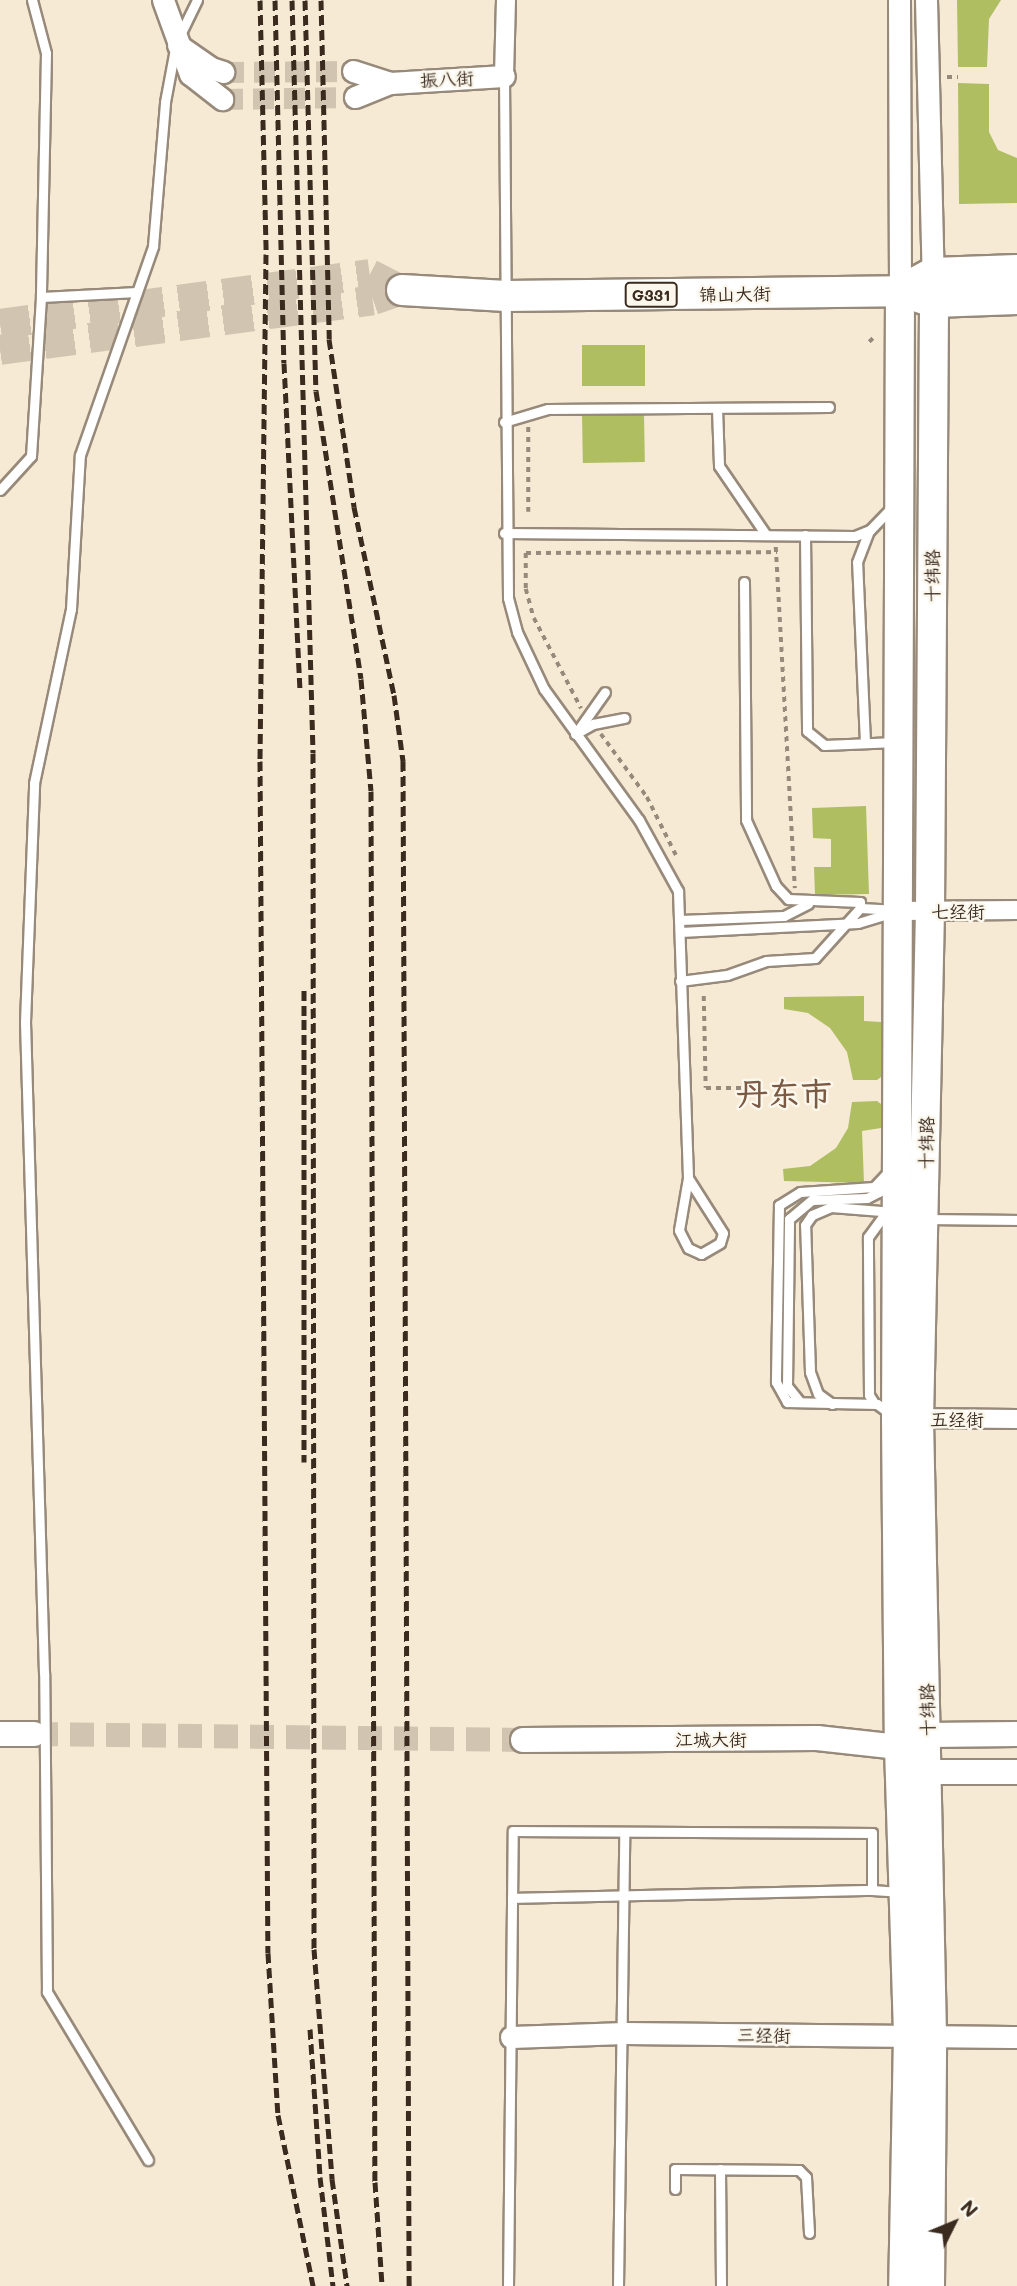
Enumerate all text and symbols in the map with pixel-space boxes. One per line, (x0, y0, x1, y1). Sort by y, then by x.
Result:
street label: 振八街 (419, 67, 475, 91)
road number: G331 (623, 282, 679, 308)
street label: 锦山大街 (699, 283, 771, 305)
street label: 十纬路 (921, 549, 943, 603)
street label: 七经街 (931, 900, 985, 922)
district label: 丹东市 (736, 1073, 832, 1111)
street label: 十纬路 (915, 1116, 937, 1170)
street label: 五经街 (930, 1408, 984, 1430)
street label: 十纬路 (916, 1683, 938, 1737)
street label: 江城大街 (675, 1728, 747, 1750)
street label: 三经街 (737, 2024, 791, 2046)
north arrow (919, 2188, 989, 2258)
text: N (956, 2195, 984, 2222)

